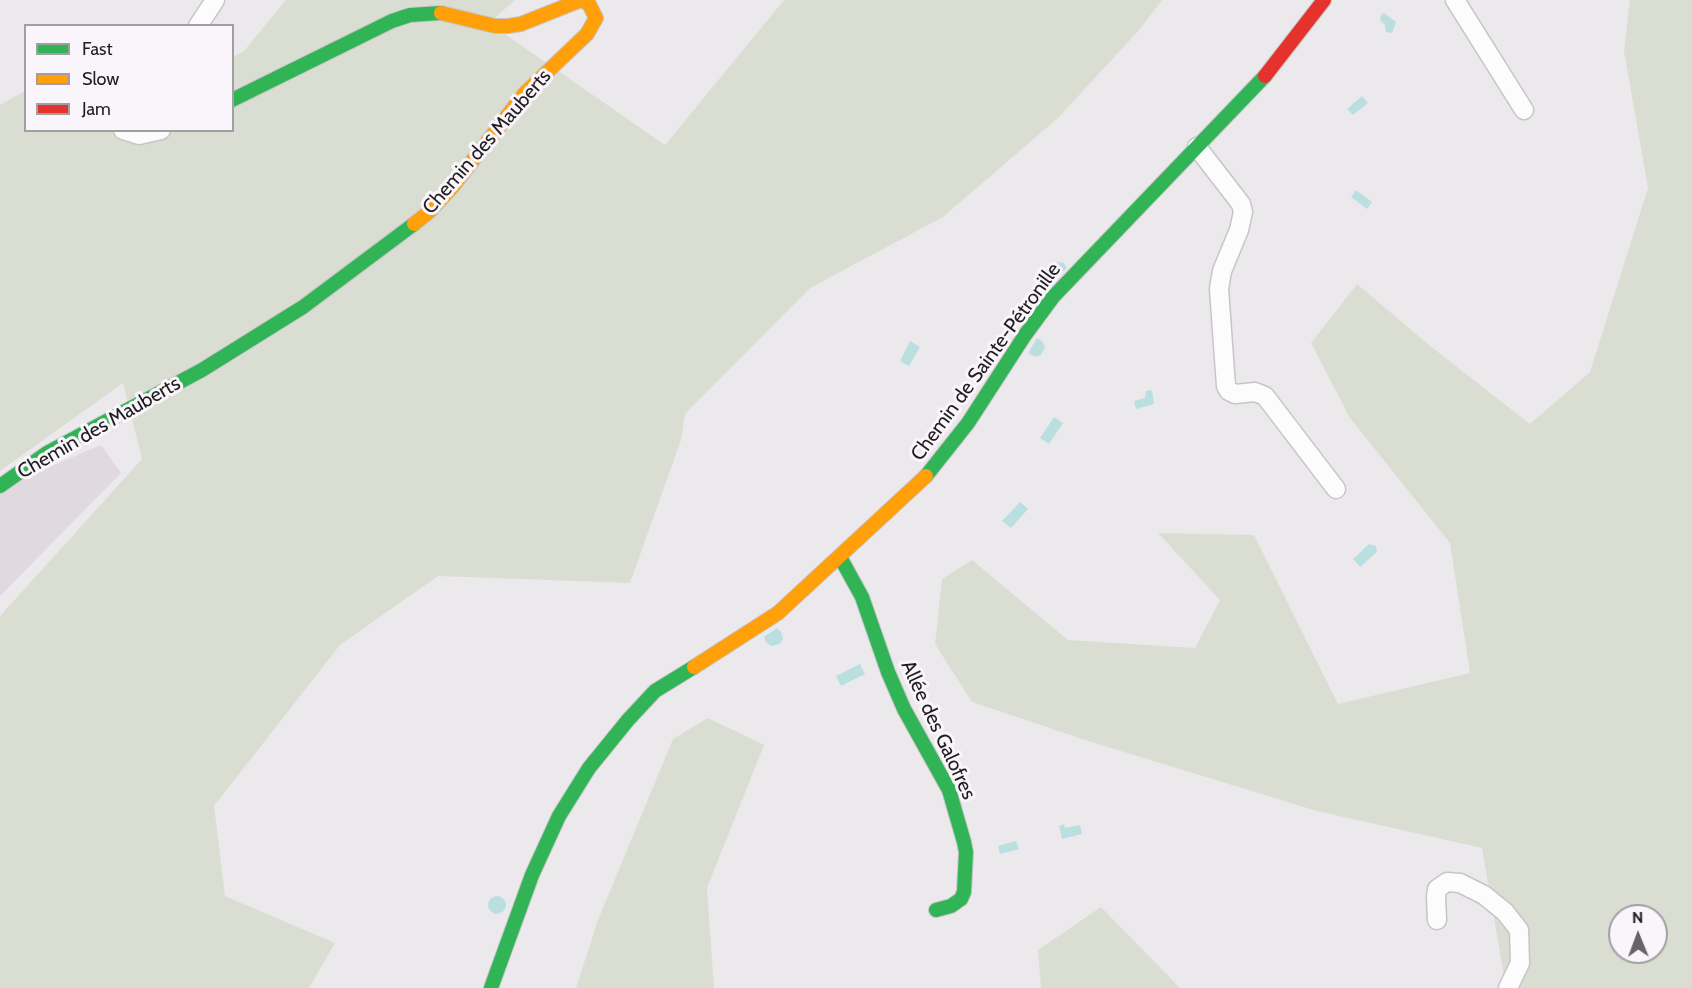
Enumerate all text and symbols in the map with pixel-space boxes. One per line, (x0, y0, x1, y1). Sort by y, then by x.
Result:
legend (24, 24, 234, 132)
text: Fast (82, 38, 113, 60)
street label: Chemin des Mauberts (418, 65, 556, 219)
text: Slow (82, 68, 119, 90)
text: Jam (82, 98, 111, 120)
street label: Chemin de Sainte-Pétronille (906, 258, 1066, 466)
street label: Chemin des Mauberts (13, 372, 185, 484)
street label: Allée des Galofres (895, 657, 981, 803)
north arrow (1608, 904, 1668, 964)
text: N (1632, 908, 1644, 927)

